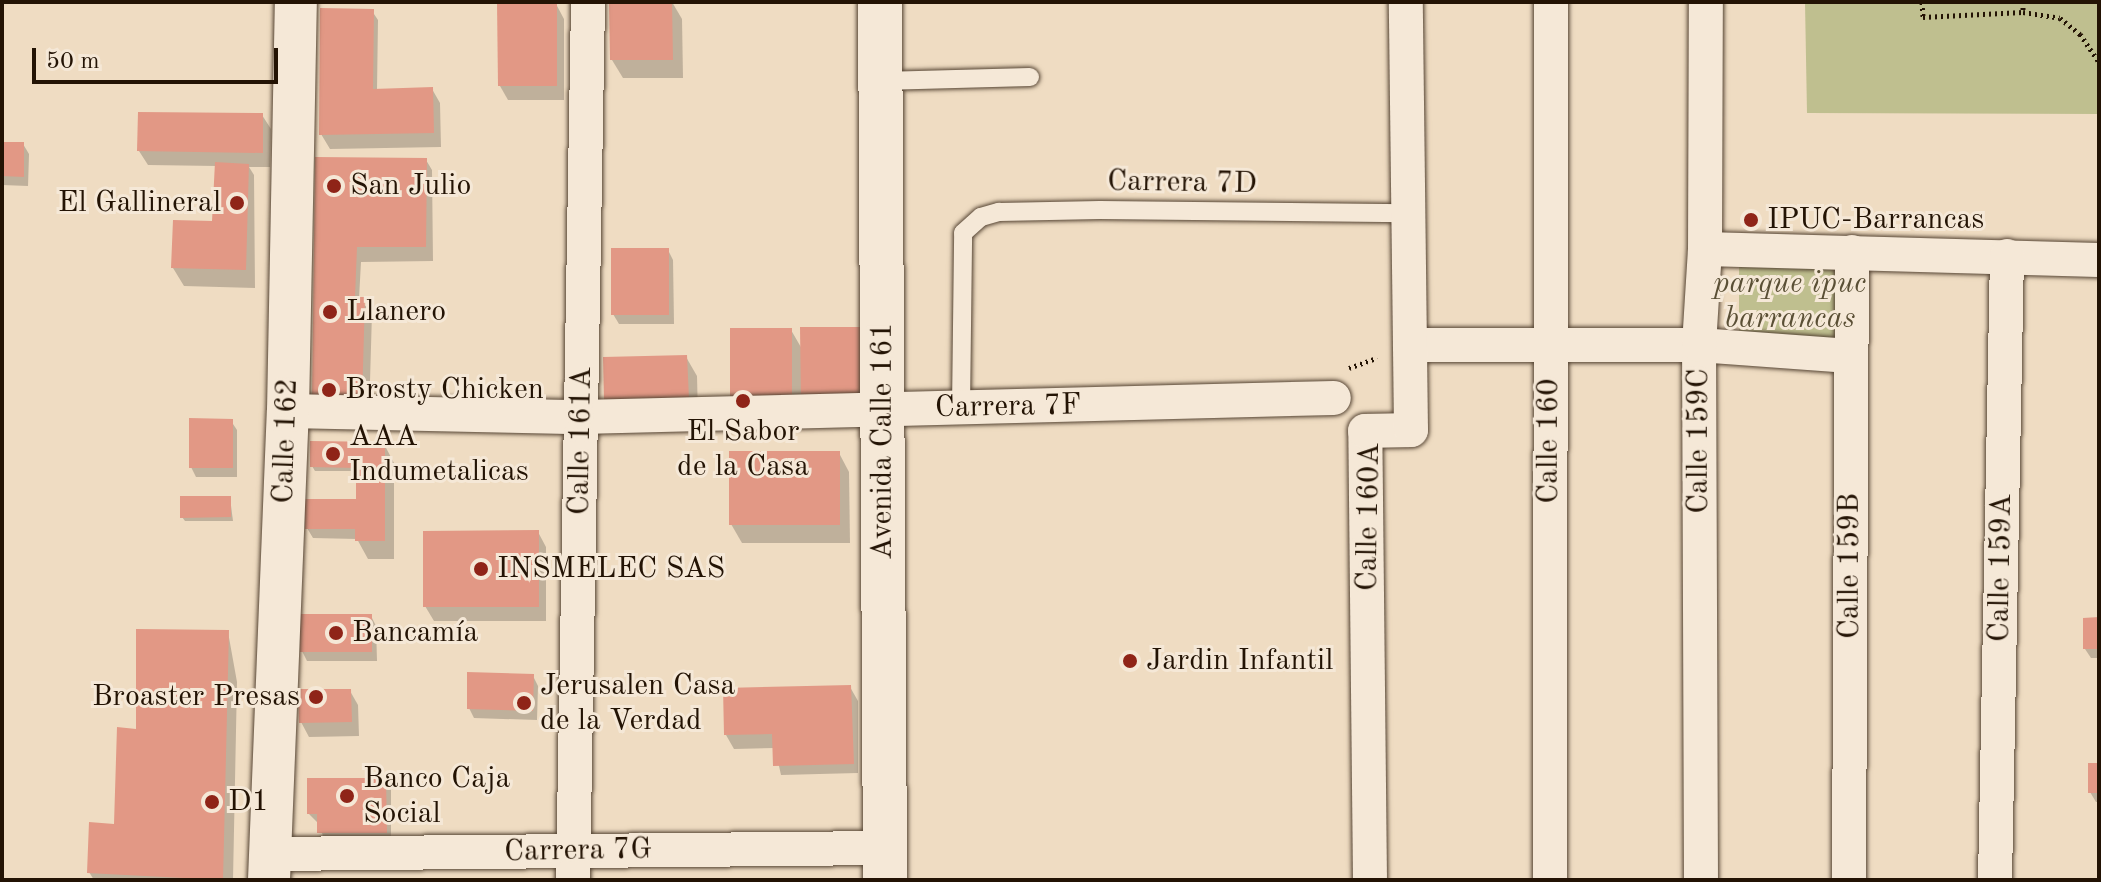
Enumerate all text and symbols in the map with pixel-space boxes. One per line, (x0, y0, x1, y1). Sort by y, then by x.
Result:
scale bar (36, 32, 282, 82)
text: 50 m (46, 50, 100, 74)
street label: Carrera 7D (1107, 164, 1257, 202)
place label: San Julio (350, 168, 471, 204)
marker: San Julio (325, 177, 343, 195)
place label: El Gallineral (58, 185, 221, 221)
marker: El Gallineral (228, 194, 246, 212)
place label: IPUC-Barrancas (1767, 202, 1984, 238)
marker: IPUC-Barrancas (1742, 211, 1760, 229)
park label: parque ipuc barrancas (1713, 266, 1867, 336)
place label: Llanero (346, 294, 446, 330)
marker: Llanero (321, 303, 339, 321)
street label: Avenida Calle 161 (865, 322, 901, 560)
street label: Calle 161A (562, 366, 600, 516)
street label: Calle 159C (1681, 368, 1717, 514)
place label: Brosty Chicken (345, 372, 544, 408)
street label: Calle 162 (266, 378, 306, 504)
street label: Calle 160 (1531, 378, 1567, 504)
marker: Brosty Chicken (320, 381, 338, 399)
street label: Carrera 7F (934, 388, 1082, 426)
marker: El Sabor de la Casa (734, 392, 752, 410)
place label: El Sabor de la Casa (677, 414, 809, 484)
place label: AAA Indumetalicas (349, 419, 529, 490)
street label: Calle 160A (1350, 442, 1388, 592)
marker: AAA Indumetalicas (324, 445, 342, 463)
street label: Calle 159B (1832, 493, 1868, 639)
street label: Calle 159A (1982, 493, 2020, 643)
place label: INSMELEC SAS (497, 551, 725, 587)
marker: INSMELEC SAS (472, 560, 490, 578)
place label: Bancamía (352, 615, 478, 651)
marker: Bancamía (327, 624, 345, 642)
place label: Jardin Infantil (1146, 643, 1333, 679)
marker: Jardin Infantil (1121, 652, 1139, 670)
place label: Jerusalen Casa de la Verdad (540, 668, 735, 738)
place label: Broaster Presas (92, 679, 300, 715)
marker: Broaster Presas (307, 688, 325, 706)
marker: Jerusalen Casa de la Verdad (515, 694, 533, 712)
place label: Banco Caja Social (363, 761, 510, 832)
place label: D1 (228, 784, 269, 820)
marker: Banco Caja Social (338, 787, 356, 805)
marker: D1 (203, 793, 221, 811)
street label: Carrera 7G (504, 832, 652, 870)

